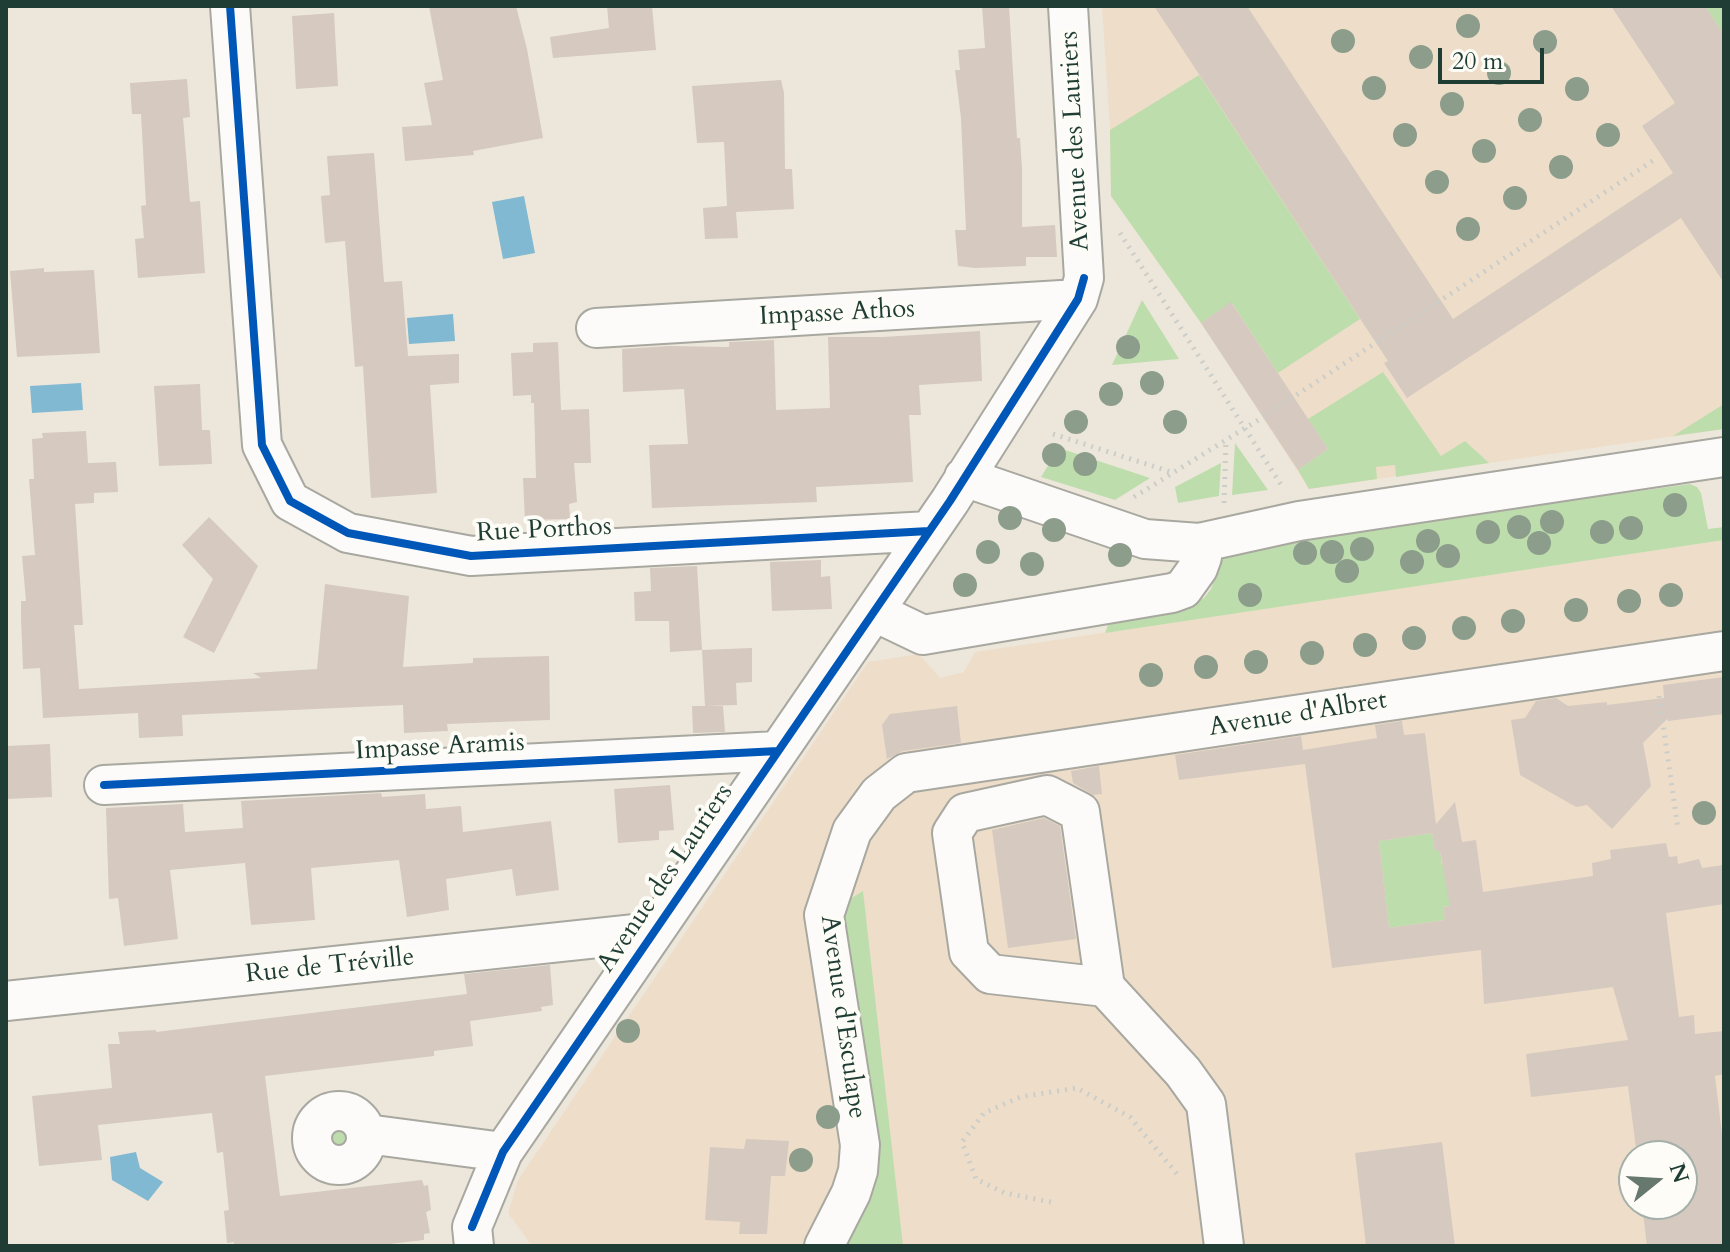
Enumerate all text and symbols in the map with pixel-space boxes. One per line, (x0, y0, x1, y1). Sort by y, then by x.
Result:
street label: Avenue des Lauriers (1055, 30, 1097, 252)
scale bar (1442, 32, 1548, 82)
text: 20 m (1452, 45, 1503, 78)
street label: Impasse Athos (758, 294, 916, 334)
street label: Rue Porthos (476, 512, 612, 550)
street label: Avenue d'Albret (1207, 686, 1389, 744)
street label: Impasse Aramis (355, 728, 525, 768)
street label: Avenue des Lauriers (591, 779, 741, 979)
street label: Avenue d'Esculape (812, 913, 872, 1121)
street label: Rue de Tréville (244, 943, 416, 991)
north arrow (1618, 1140, 1698, 1220)
text: N (1662, 1159, 1696, 1187)

